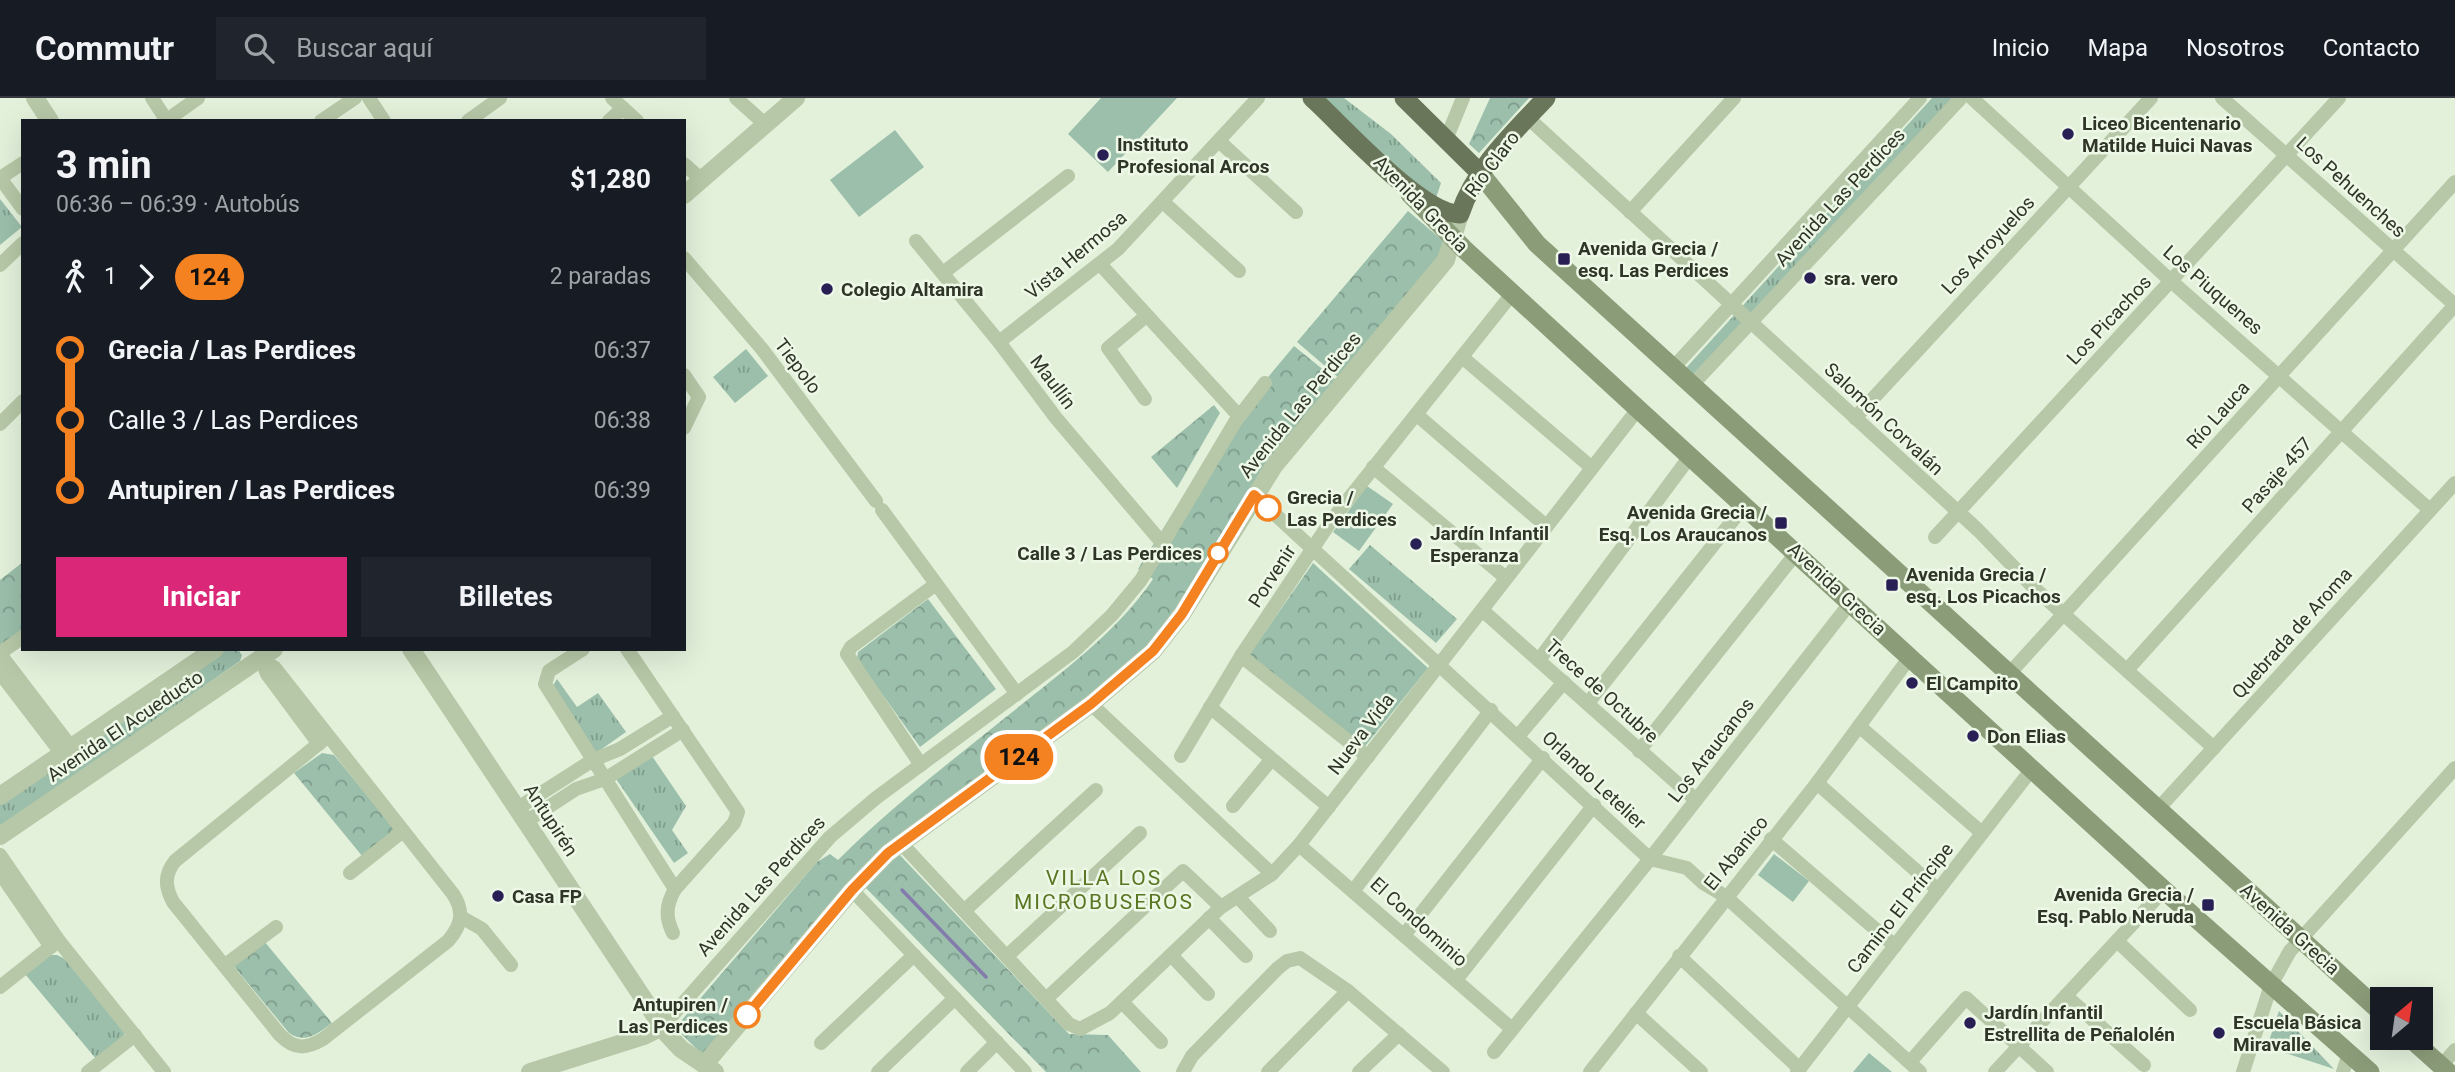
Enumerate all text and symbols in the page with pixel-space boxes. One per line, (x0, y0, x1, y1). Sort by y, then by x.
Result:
search box (216, 17, 706, 80)
text: Commutr (35, 29, 174, 68)
icon: search (240, 29, 278, 67)
text: Buscar aquí (296, 33, 433, 63)
text: Inicio (1992, 34, 2049, 62)
text: Mapa (2087, 34, 2148, 62)
text: Nosotros (2186, 34, 2285, 62)
text: Contacto (2323, 34, 2420, 62)
place label: Liceo Bicentenario Matilde Huici Navas (2082, 112, 2253, 157)
street label: Avenida Las Perdices (1770, 123, 1910, 271)
marker: Liceo Bicentenario Matilde Huici Navas (2060, 126, 2076, 142)
street label: Río Claro (1460, 127, 1524, 201)
street label: Los Pehuenches (2292, 132, 2410, 242)
place label: Instituto Profesional Arcos (1117, 133, 1270, 178)
text: 3 min (56, 143, 152, 187)
marker: Instituto Profesional Arcos (1095, 147, 1111, 163)
street label: Avenida Grecia (1369, 151, 1473, 257)
text: $1,280 (570, 164, 651, 194)
text: 06:36 – 06:39 · Autobús (56, 191, 300, 218)
street label: Los Arroyuelos (1937, 191, 2039, 299)
street label: Vista Hermosa (1021, 206, 1131, 304)
place label: Avenida Grecia / esq. Las Perdices (1578, 237, 1729, 282)
street label: Los Piuquenes (2159, 241, 2267, 339)
marker: Avenida Grecia / esq. Las Perdices (1556, 251, 1572, 267)
icon: walk (56, 258, 94, 296)
icon: forward (127, 258, 165, 296)
text: 1 (104, 263, 117, 290)
text: 124 (189, 263, 230, 291)
text: 2 paradas (550, 263, 651, 290)
place label: sra. vero (1824, 267, 1898, 290)
marker: sra. vero (1802, 270, 1818, 286)
street label: Los Picachos (2062, 271, 2156, 369)
place label: Colegio Altamira (841, 278, 983, 301)
marker: Colegio Altamira (819, 281, 835, 297)
street label: Avenida Las Perdices (1234, 328, 1366, 482)
street label: Tiepolo (770, 334, 826, 398)
text: Grecia / Las Perdices (108, 335, 356, 365)
text: 06:37 (594, 337, 651, 364)
street label: Maullín (1025, 350, 1081, 414)
street label: Salomón Corvalán (1820, 358, 1948, 480)
street label: Río Lauca (2182, 376, 2254, 454)
text: Calle 3 / Las Perdices (108, 405, 359, 435)
text: 06:38 (594, 407, 651, 434)
street label: Pasaje 457 (2237, 432, 2317, 518)
text: Antupiren / Las Perdices (108, 475, 395, 505)
text: 06:39 (594, 477, 651, 504)
place label: Grecia / Las Perdices (1287, 486, 1397, 531)
marker: Grecia / Las Perdices (1255, 495, 1281, 521)
place label: Avenida Grecia / Esq. Los Araucanos (1599, 501, 1767, 546)
marker: Avenida Grecia / Esq. Los Araucanos (1773, 515, 1789, 531)
place label: Jardín Infantil Esperanza (1430, 522, 1549, 567)
marker: Jardín Infantil Esperanza (1408, 536, 1424, 552)
street label: Avenida Grecia (1783, 538, 1891, 640)
street label: Porvenir (1243, 540, 1301, 612)
place label: Calle 3 / Las Perdices (1017, 542, 1202, 565)
marker: Calle 3 / Las Perdices (1208, 543, 1228, 563)
button: Iniciar (56, 557, 347, 637)
button: Billetes (361, 557, 651, 637)
place label: Avenida Grecia / esq. Los Picachos (1906, 563, 2061, 608)
street label: Quebrada de Aroma (2227, 563, 2357, 703)
marker: Avenida Grecia / esq. Los Picachos (1884, 577, 1900, 593)
street label: Trece de Octubre (1541, 634, 1663, 748)
street label: Avenida El Acueducto (43, 665, 207, 787)
place label: El Campito (1926, 672, 2018, 695)
marker: El Campito (1904, 675, 1920, 691)
street label: Nueva Vida (1323, 689, 1399, 779)
street label: Los Araucanos (1663, 693, 1759, 807)
place label: Don Elias (1987, 725, 2066, 748)
street label: Orlando Letelier (1537, 726, 1651, 834)
marker: Don Elias (1965, 728, 1981, 744)
line badge: 124 (979, 734, 1059, 780)
text: 124 (998, 743, 1040, 771)
street label: Antupirén (519, 779, 583, 861)
street label: Avenida Las Perdices (692, 811, 830, 961)
street label: El Abanico (1699, 811, 1773, 895)
street label: Camino El Príncipe (1842, 838, 1958, 978)
district label: VILLA LOS MICROBUSEROS (1014, 866, 1194, 914)
street label: El Condominio (1366, 872, 1472, 972)
street label: Avenida Grecia (2235, 878, 2345, 980)
place label: Avenida Grecia / Esq. Pablo Neruda (2037, 883, 2194, 928)
place label: Casa FP (512, 885, 582, 908)
marker: Casa FP (490, 888, 506, 904)
marker: Avenida Grecia / Esq. Pablo Neruda (2200, 897, 2216, 913)
north arrow (2370, 987, 2432, 1050)
map controls (2370, 987, 2433, 1050)
place label: Antupiren / Las Perdices (618, 993, 728, 1038)
place label: Jardín Infantil Estrellita de Peñalolén (1984, 1001, 2175, 1046)
marker: Antupiren / Las Perdices (734, 1002, 760, 1028)
place label: Escuela Básica Miravalle (2233, 1011, 2361, 1056)
marker: Jardín Infantil Estrellita de Peñalolén (1962, 1015, 1978, 1031)
marker: Escuela Básica Miravalle (2211, 1025, 2227, 1041)

